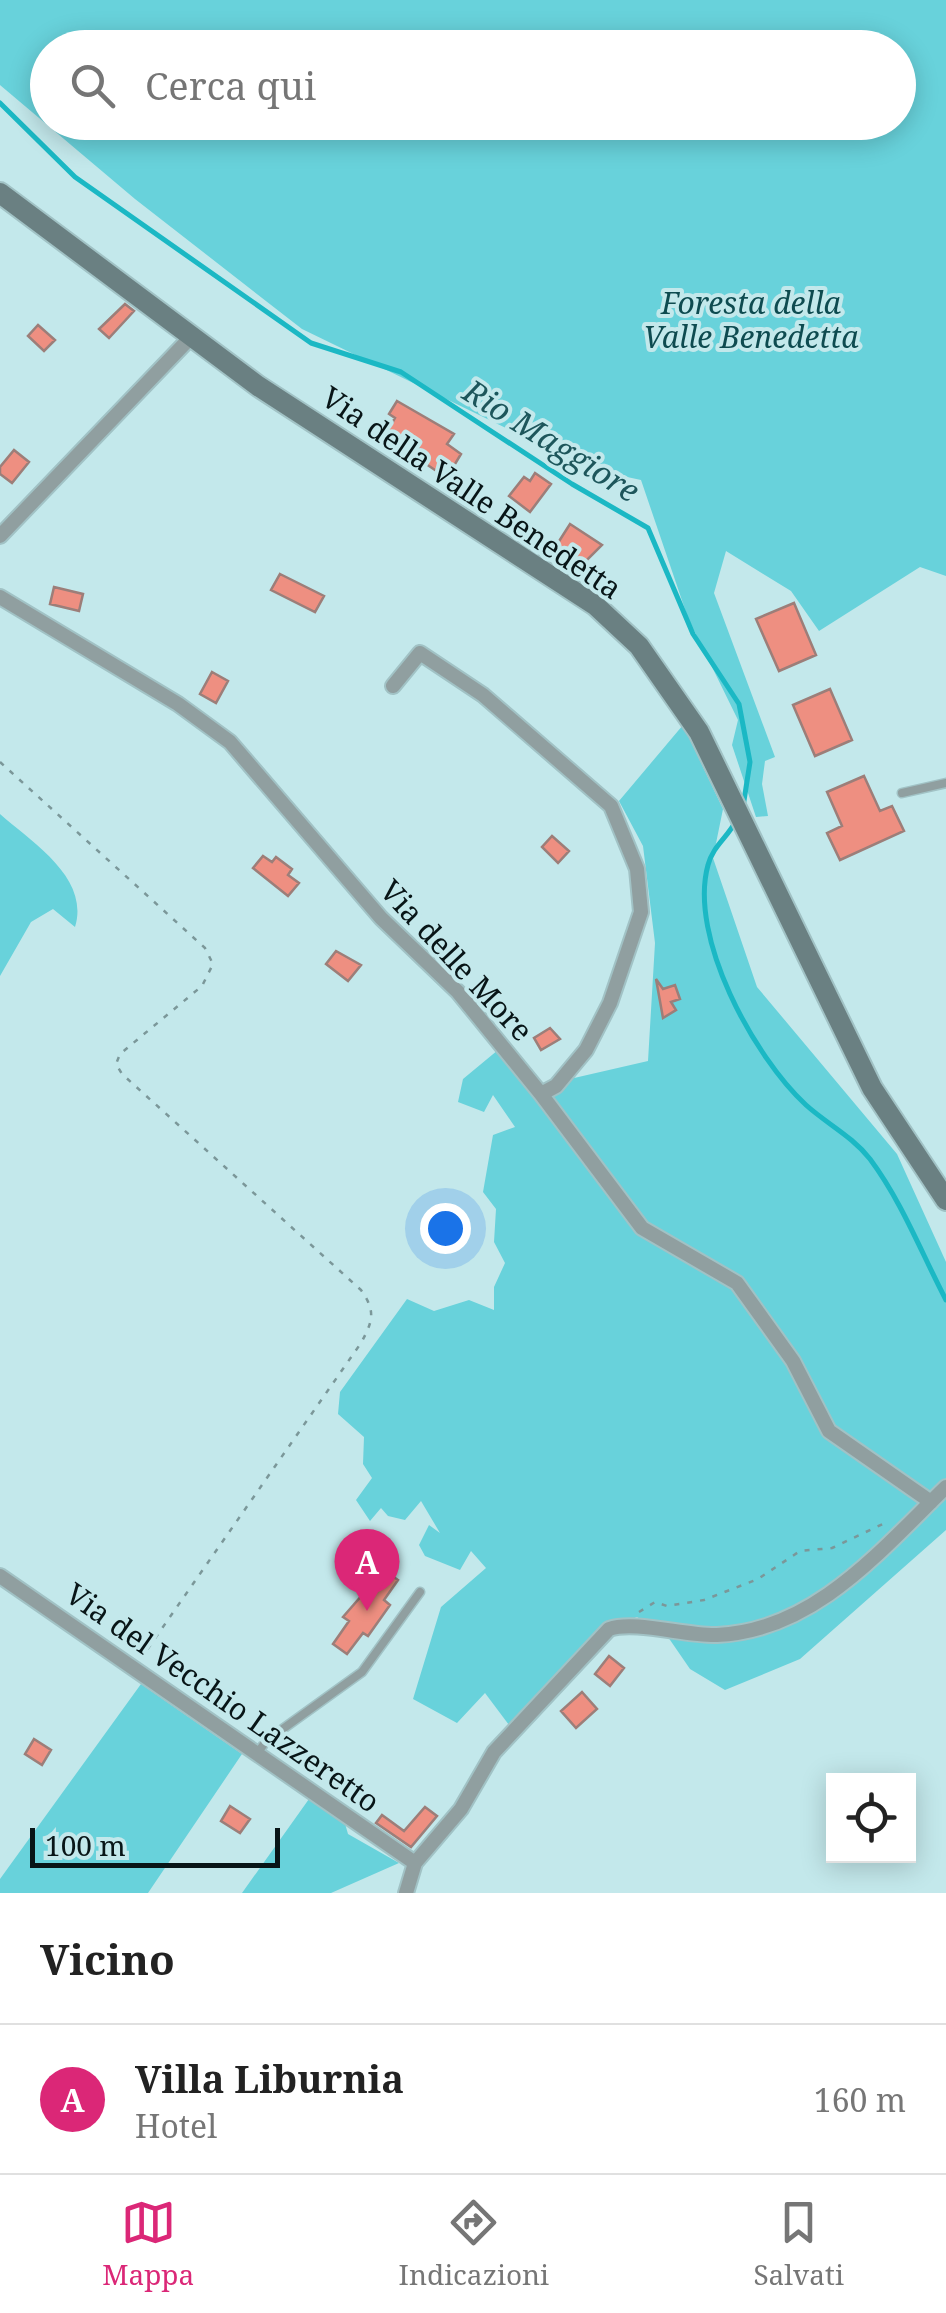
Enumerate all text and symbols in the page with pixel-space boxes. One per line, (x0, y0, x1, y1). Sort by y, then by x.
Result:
search box (30, 30, 916, 140)
icon: search (65, 58, 120, 113)
text: Cerca qui (145, 59, 316, 111)
park label: Foresta della Valle Benedetta (643, 282, 859, 357)
water label: Rio Maggiore (455, 368, 648, 511)
street label: Via della Valle Benedetta (314, 376, 630, 608)
street label: Via delle More (371, 870, 543, 1050)
your location (420, 1203, 471, 1254)
pin: A (334, 1528, 400, 1611)
street label: Via del Vecchio Lazzeretto (58, 1573, 388, 1821)
map controls (826, 1773, 916, 1863)
button: locate (826, 1773, 916, 1863)
scale bar (30, 1823, 280, 1868)
text: 100 m (45, 1826, 126, 1864)
text: Vicino (40, 1930, 175, 1987)
text: Villa Liburnia (135, 2052, 404, 2104)
text: A (60, 2078, 85, 2121)
text: 160 m (814, 2078, 906, 2121)
text: Hotel (135, 2104, 217, 2147)
tab: Mappa (102, 2195, 194, 2293)
tab: Indicazioni (399, 2195, 549, 2293)
tab: Salvati (753, 2195, 844, 2293)

